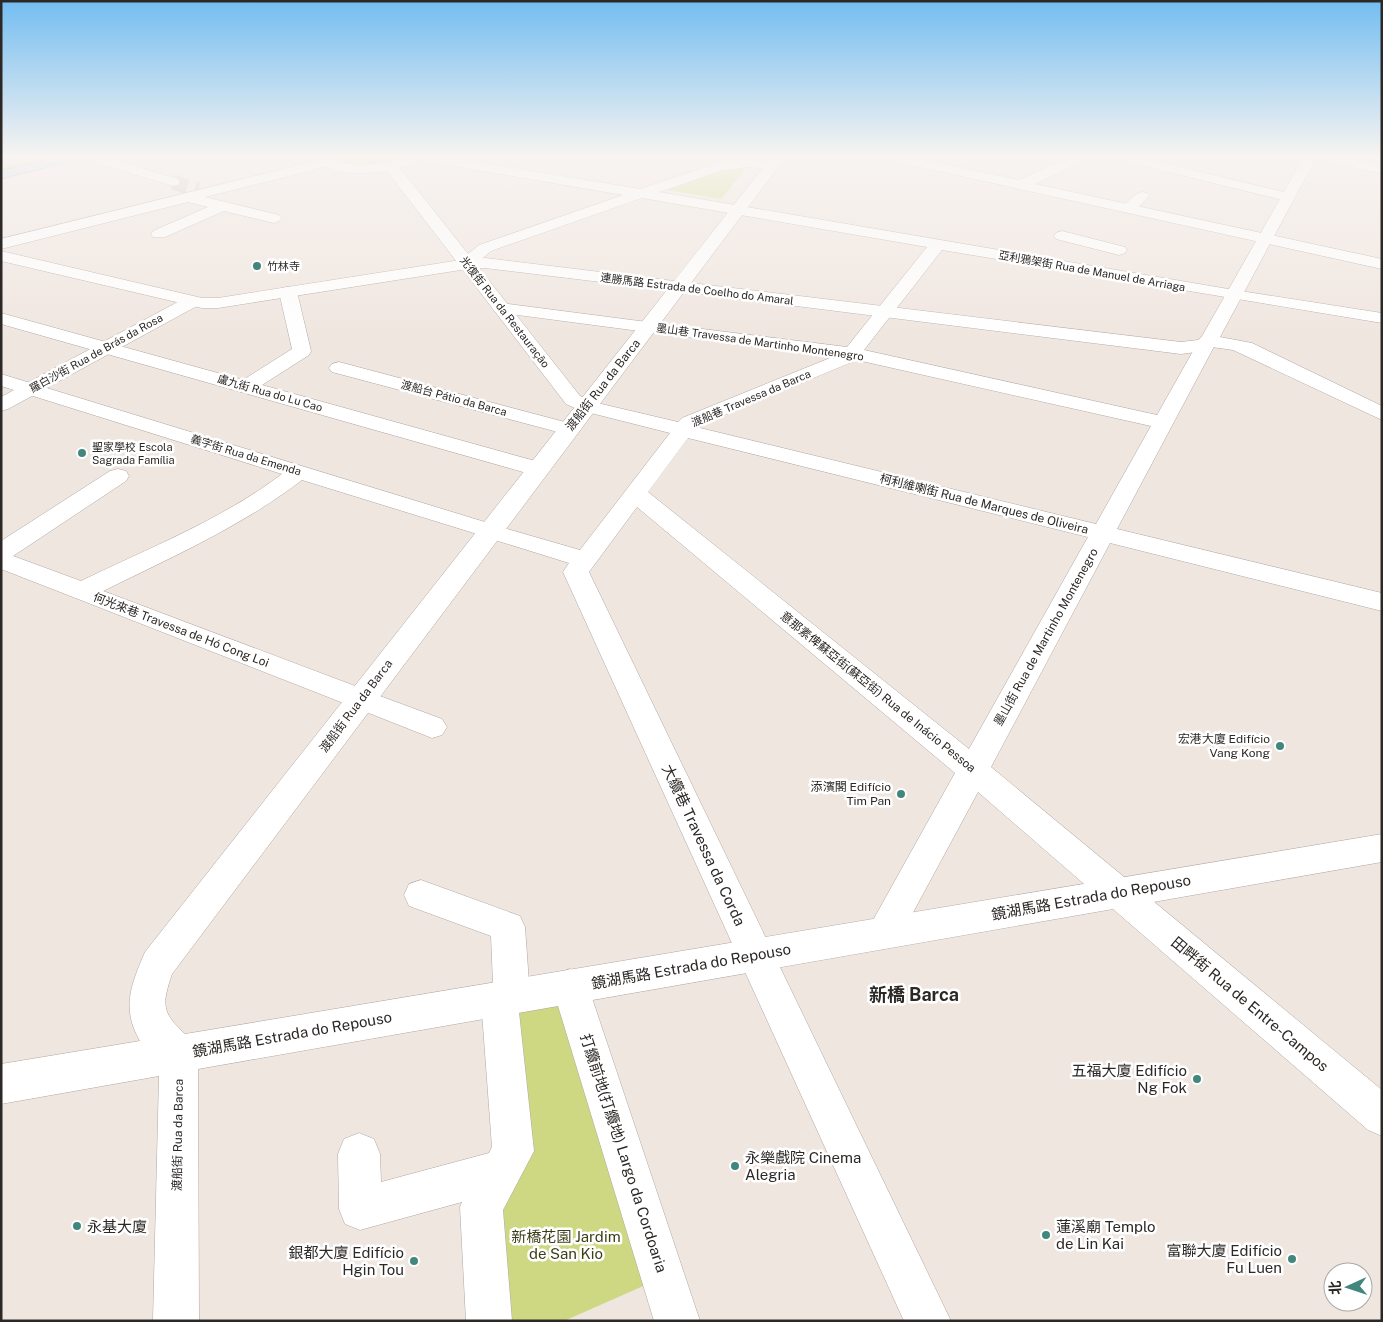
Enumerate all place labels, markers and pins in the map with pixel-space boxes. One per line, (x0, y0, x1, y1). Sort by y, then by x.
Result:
marker: 竹林寺 (251, 260, 263, 272)
place label: 竹林寺 (267, 260, 300, 272)
place label: 聖家學校 Escola Sagrada Família (92, 441, 175, 466)
marker: 聖家學校 Escola Sagrada Família (76, 447, 88, 459)
place label: 宏港大廈 Edifício Vang Kong (1178, 732, 1270, 760)
marker: 宏港大廈 Edifício Vang Kong (1274, 740, 1286, 752)
place label: 添濱閣 Edifício Tim Pan (811, 780, 891, 808)
marker: 添濱閣 Edifício Tim Pan (895, 788, 907, 800)
place label: 五福大廈 Edifício Ng Fok (1072, 1062, 1187, 1096)
marker: 五福大廈 Edifício Ng Fok (1191, 1073, 1203, 1085)
place label: 永樂戲院 Cinema Alegria (745, 1149, 861, 1183)
marker: 永樂戲院 Cinema Alegria (729, 1160, 741, 1172)
place label: 永基大廈 (87, 1218, 147, 1235)
place label: 蓮溪廟 Templo de Lin Kai (1056, 1218, 1156, 1252)
marker: 永基大廈 (71, 1220, 83, 1232)
marker: 蓮溪廟 Templo de Lin Kai (1040, 1229, 1052, 1241)
place label: 富聯大廈 Edifício Fu Luen (1167, 1242, 1282, 1276)
place label: 銀都大廈 Edifício Hgin Tou (289, 1244, 404, 1278)
marker: 富聯大廈 Edifício Fu Luen (1286, 1253, 1298, 1265)
marker: 銀都大廈 Edifício Hgin Tou (408, 1255, 420, 1267)

